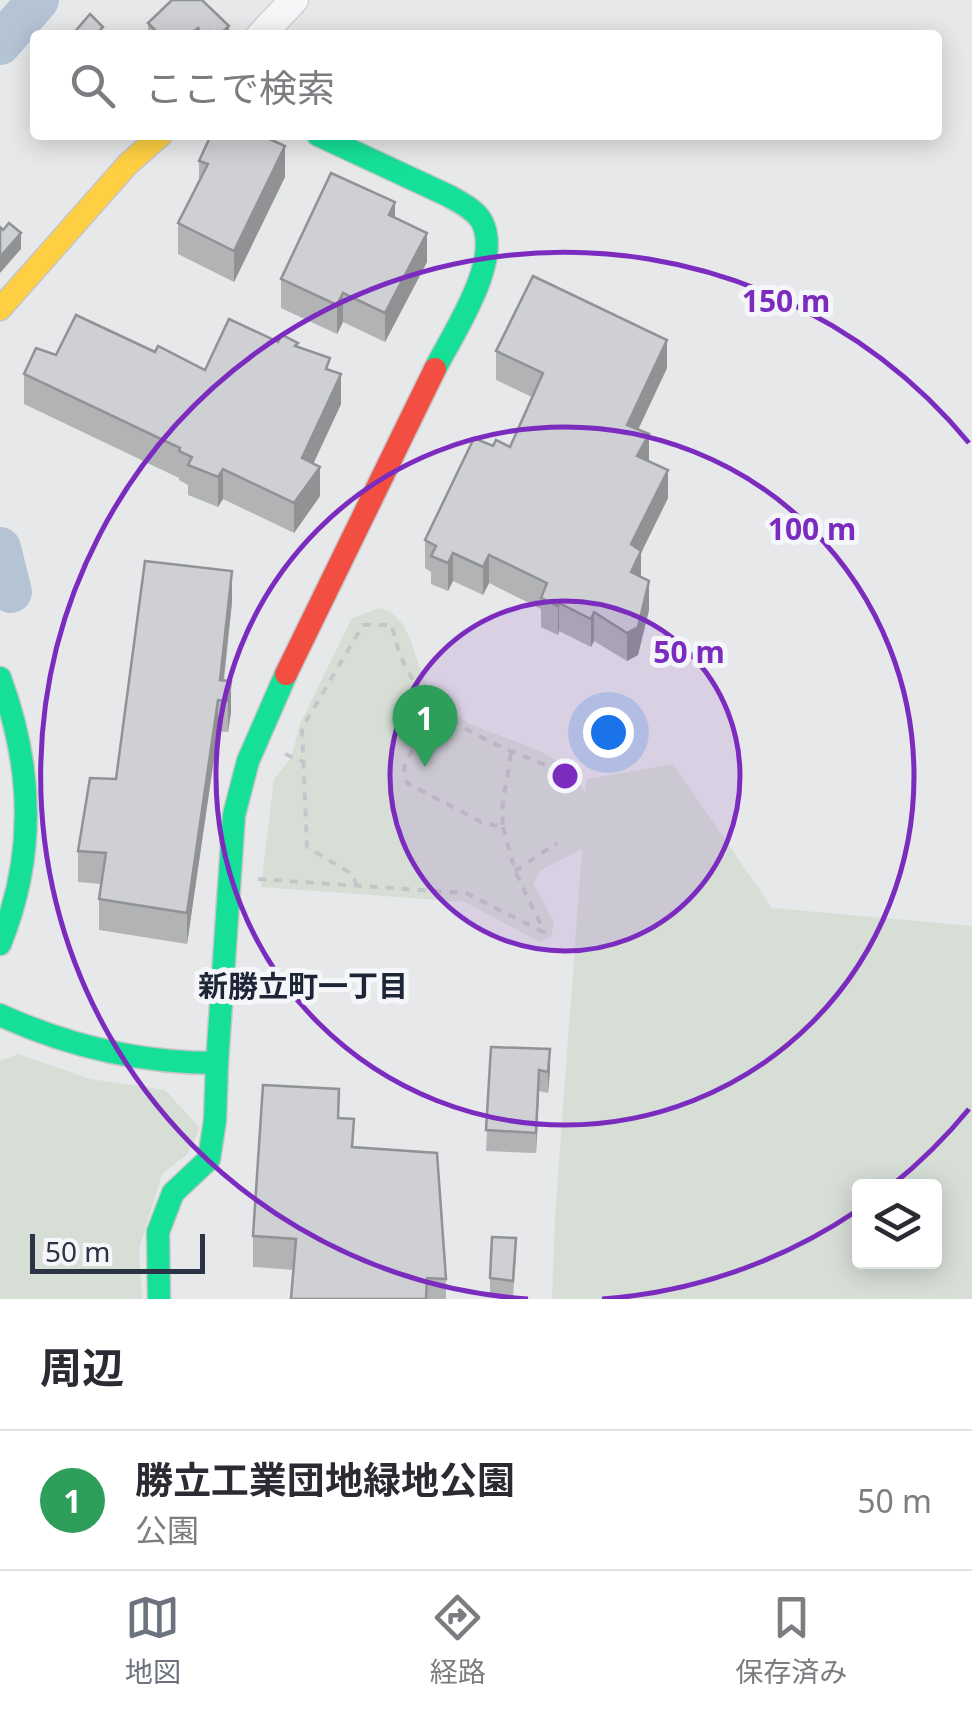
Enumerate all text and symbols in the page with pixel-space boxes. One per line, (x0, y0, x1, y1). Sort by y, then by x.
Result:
search box (30, 30, 942, 140)
icon: search (65, 58, 120, 113)
text: ここで検索 (145, 61, 335, 113)
text: 150 m (742, 280, 830, 321)
text: 100 m (768, 508, 856, 549)
text: 50 m (653, 631, 725, 672)
pin: 1 (392, 684, 458, 767)
your location (583, 707, 634, 758)
centre of rings (547, 758, 583, 794)
district label: 新勝立町一丁目 (198, 965, 408, 1006)
map controls (852, 1179, 942, 1269)
button: layers (852, 1179, 942, 1269)
scale bar (30, 1229, 205, 1274)
text: 50 m (45, 1232, 111, 1270)
text: 周辺 (40, 1338, 124, 1395)
text: 勝立工業団地緑地公園 (135, 1453, 515, 1505)
text: 1 (63, 1479, 82, 1522)
text: 50 m (857, 1479, 932, 1522)
text: 公園 (135, 1508, 199, 1551)
tab: 地図 (125, 1590, 181, 1690)
tab: 経路 (430, 1590, 486, 1690)
tab: 保存済み (735, 1590, 847, 1690)

